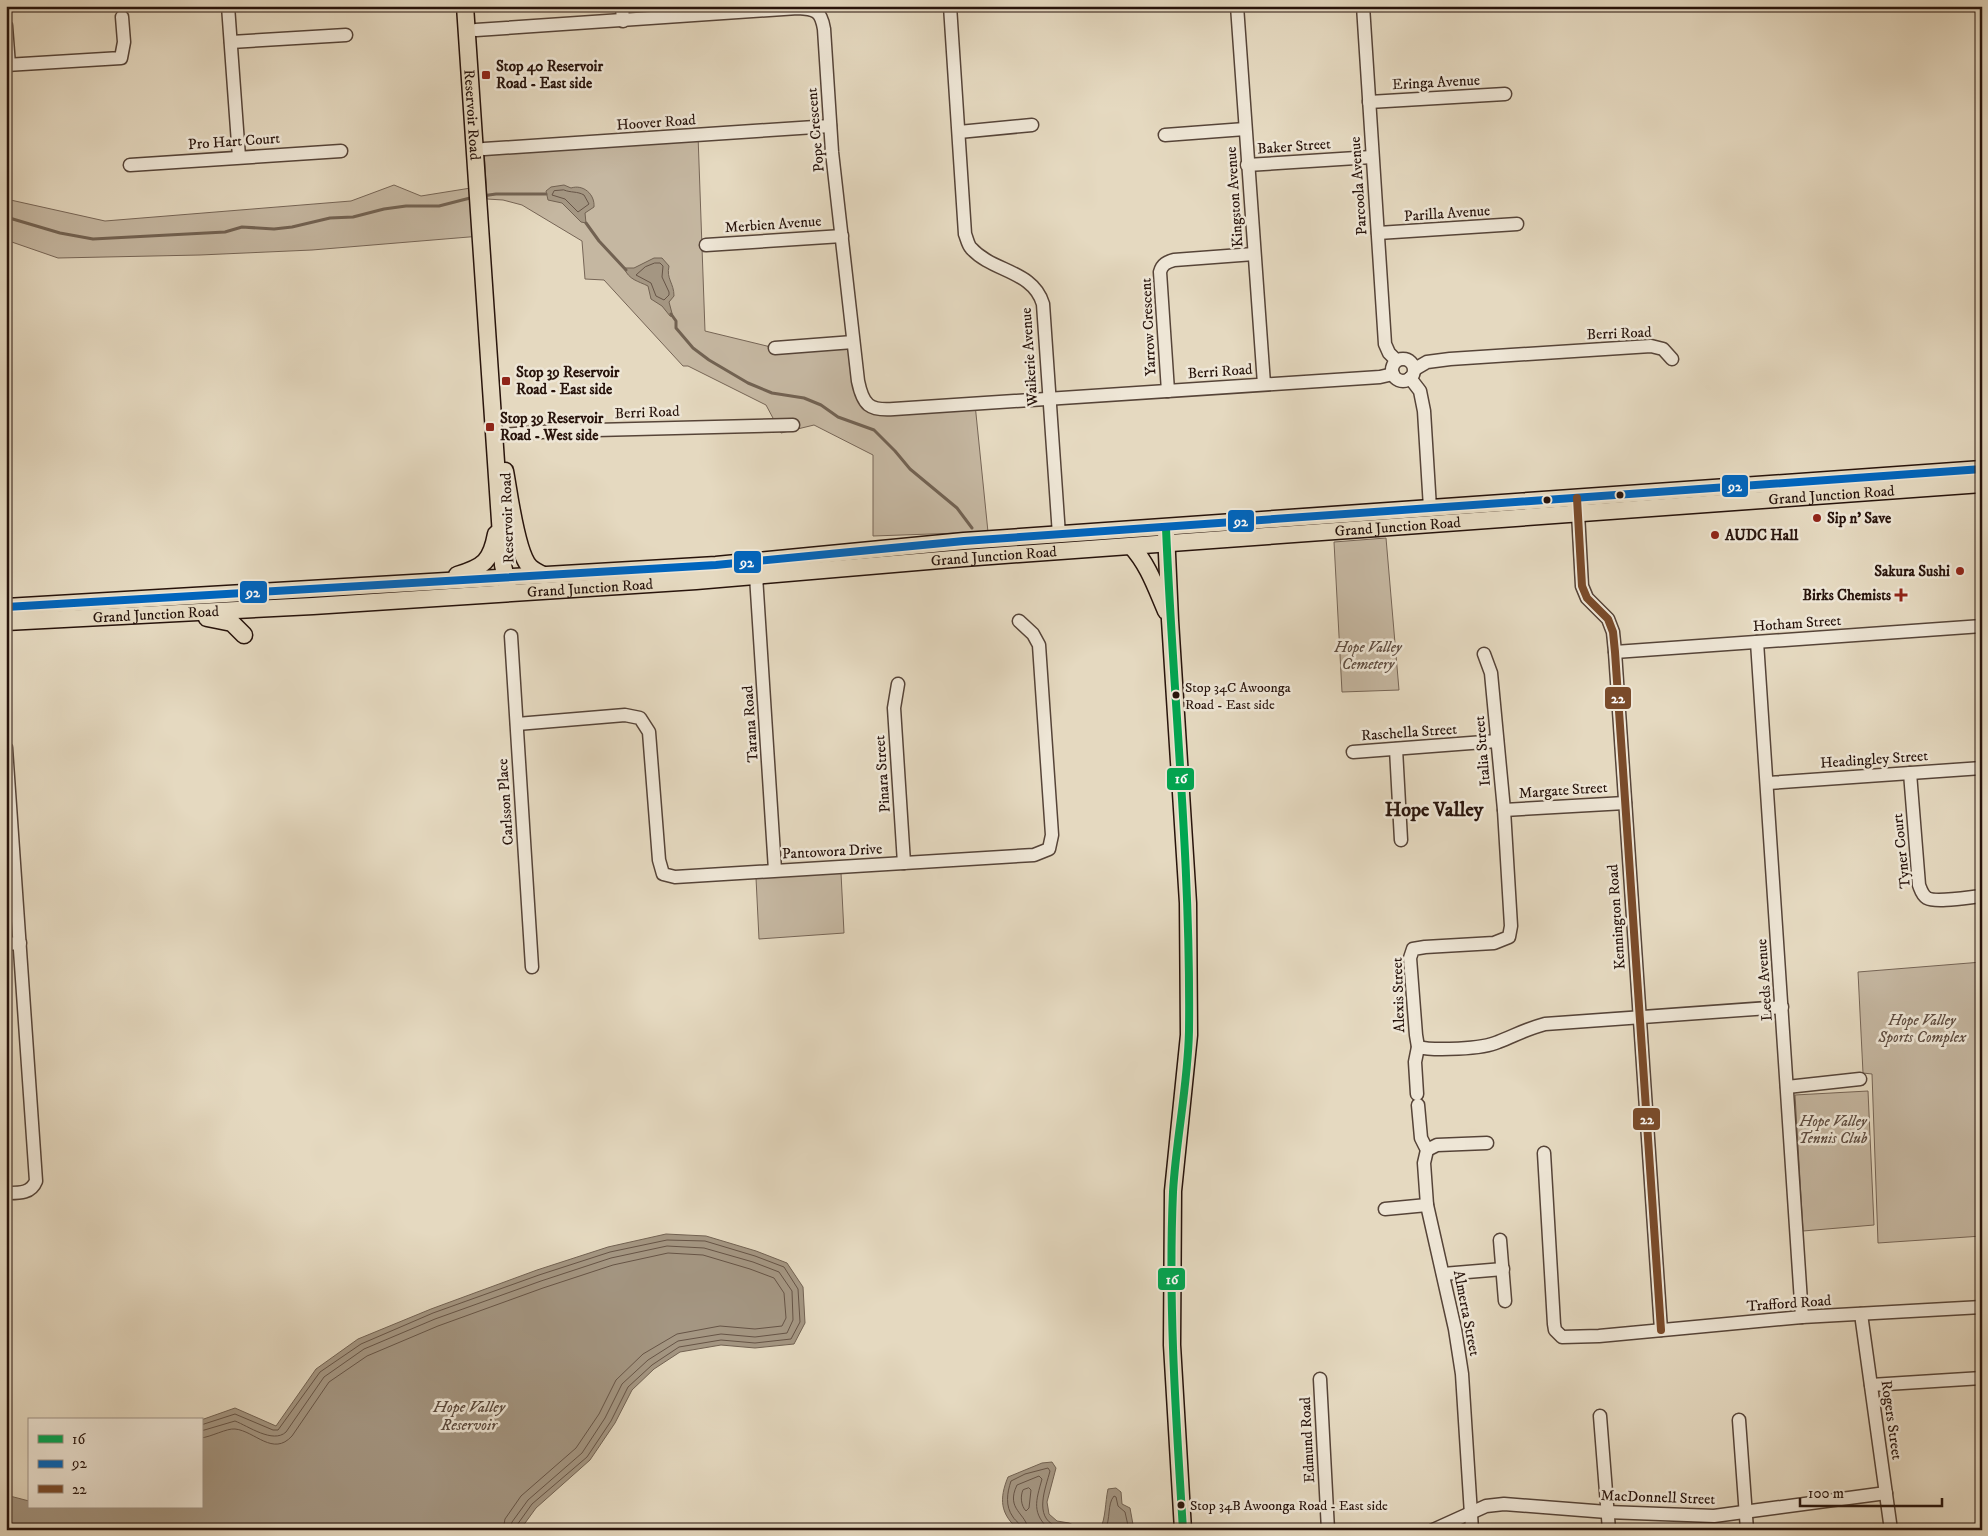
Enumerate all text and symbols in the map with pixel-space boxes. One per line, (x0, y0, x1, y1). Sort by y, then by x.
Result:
place label: Stop 40 Reservoir Road - East side (496, 57, 603, 93)
street label: Reservoir Road (459, 69, 484, 161)
marker: Stop 40 Reservoir Road - East side (480, 69, 492, 81)
street label: Eringa Avenue (1392, 71, 1480, 94)
street label: Pope Crescent (802, 87, 829, 173)
street label: Hoover Road (616, 110, 697, 135)
street label: Pro Hart Court (187, 129, 281, 154)
street label: Baker Street (1257, 134, 1332, 159)
street label: Parcoola Avenue (1346, 136, 1371, 236)
street label: Kingston Avenue (1222, 146, 1247, 248)
street label: Parilla Avenue (1403, 201, 1491, 226)
street label: Merbien Avenue (724, 212, 822, 237)
street label: Yarrow Crescent (1136, 277, 1161, 376)
street label: Waikerie Avenue (1017, 307, 1042, 408)
street label: Berri Road (1586, 323, 1652, 344)
street label: Berri Road (1187, 360, 1254, 383)
place label: Stop 39 Reservoir Road - East side (516, 363, 620, 399)
marker: Stop 39 Reservoir Road - East side (500, 375, 512, 387)
street label: Berri Road (614, 402, 680, 423)
place label: Stop 39 Reservoir Road - West side (500, 409, 604, 445)
marker: Stop 39 Reservoir Road - West side (484, 421, 496, 433)
street label: Reservoir Road (496, 472, 519, 564)
line badge: 92 (1721, 474, 1749, 498)
text: 92 (1727, 478, 1743, 496)
street label: Grand Junction Road (1768, 481, 1896, 509)
unlabelled marker (1615, 490, 1625, 500)
unlabelled marker (1542, 495, 1552, 505)
line badge: 92 (1227, 509, 1255, 533)
place label: Sip n' Save (1827, 509, 1892, 528)
marker: Sip n' Save (1811, 512, 1823, 524)
text: 92 (1233, 513, 1249, 531)
street label: Grand Junction Road (1334, 513, 1462, 541)
place label: AUDC Hall (1724, 526, 1799, 545)
marker: AUDC Hall (1709, 529, 1721, 541)
street label: Grand Junction Road (930, 542, 1058, 571)
line badge: 92 (733, 550, 762, 574)
text: 92 (739, 554, 755, 572)
place label: Sakura Sushi (1874, 562, 1950, 581)
marker: Sakura Sushi (1954, 565, 1966, 577)
street label: Grand Junction Road (526, 575, 654, 602)
line badge: 92 (239, 580, 268, 604)
text: 92 (245, 584, 261, 602)
place label: Birks Chemists (1803, 586, 1891, 605)
marker: Birks Chemists (1895, 589, 1907, 601)
street label: Grand Junction Road (92, 602, 220, 627)
street label: Hotham Street (1752, 611, 1842, 636)
park label: Hope Valley Cemetery (1333, 638, 1403, 674)
place label: Stop 34C Awoonga Road - East side (1185, 679, 1291, 714)
street label: Tarana Road (738, 684, 763, 763)
line badge: 22 (1604, 686, 1632, 710)
marker: Stop 34C Awoonga Road - East side (1171, 690, 1181, 700)
text: 22 (1611, 690, 1626, 708)
street label: Italia Street (1470, 715, 1495, 787)
street label: Raschella Street (1361, 720, 1458, 745)
street label: Pinara Street (870, 734, 895, 813)
street label: Headingley Street (1820, 746, 1929, 773)
street label: Carlsson Place (493, 758, 518, 846)
line badge: 16 (1166, 767, 1195, 791)
text: 16 (1175, 770, 1188, 788)
street label: Margate Street (1518, 778, 1608, 803)
district label: Hope Valley (1385, 798, 1484, 823)
street label: Tyner Court (1888, 812, 1915, 889)
street label: Pantowora Drive (781, 839, 883, 864)
street label: Kennington Road (1603, 863, 1630, 970)
street label: Leeds Avenue (1752, 938, 1777, 1022)
street label: Alexis Street (1388, 957, 1409, 1033)
park label: Hope Valley Sports Complex (1877, 1011, 1967, 1047)
line badge: 22 (1632, 1107, 1661, 1131)
text: 22 (1640, 1111, 1655, 1129)
park label: Hope Valley Tennis Club (1798, 1112, 1868, 1148)
line badge: 16 (1157, 1267, 1186, 1291)
street label: Almerta Street (1449, 1269, 1484, 1358)
text: 16 (1166, 1271, 1179, 1289)
street label: Trafford Road (1746, 1291, 1832, 1316)
street label: Rogers Street (1877, 1379, 1907, 1461)
street label: Edmund Road (1296, 1396, 1319, 1483)
water label: Hope Valley Reservoir (432, 1397, 507, 1435)
legend (28, 1418, 202, 1508)
text: 16 (72, 1430, 86, 1449)
text: 92 (71, 1454, 87, 1473)
scale bar (1800, 1476, 1943, 1508)
text: 22 (72, 1480, 87, 1499)
text: 100 m (1808, 1484, 1844, 1503)
street label: MacDonnell Street (1600, 1486, 1716, 1509)
place label: Stop 34B Awoonga Road - East side (1190, 1497, 1388, 1515)
marker: Stop 34B Awoonga Road - East side (1176, 1500, 1186, 1510)

